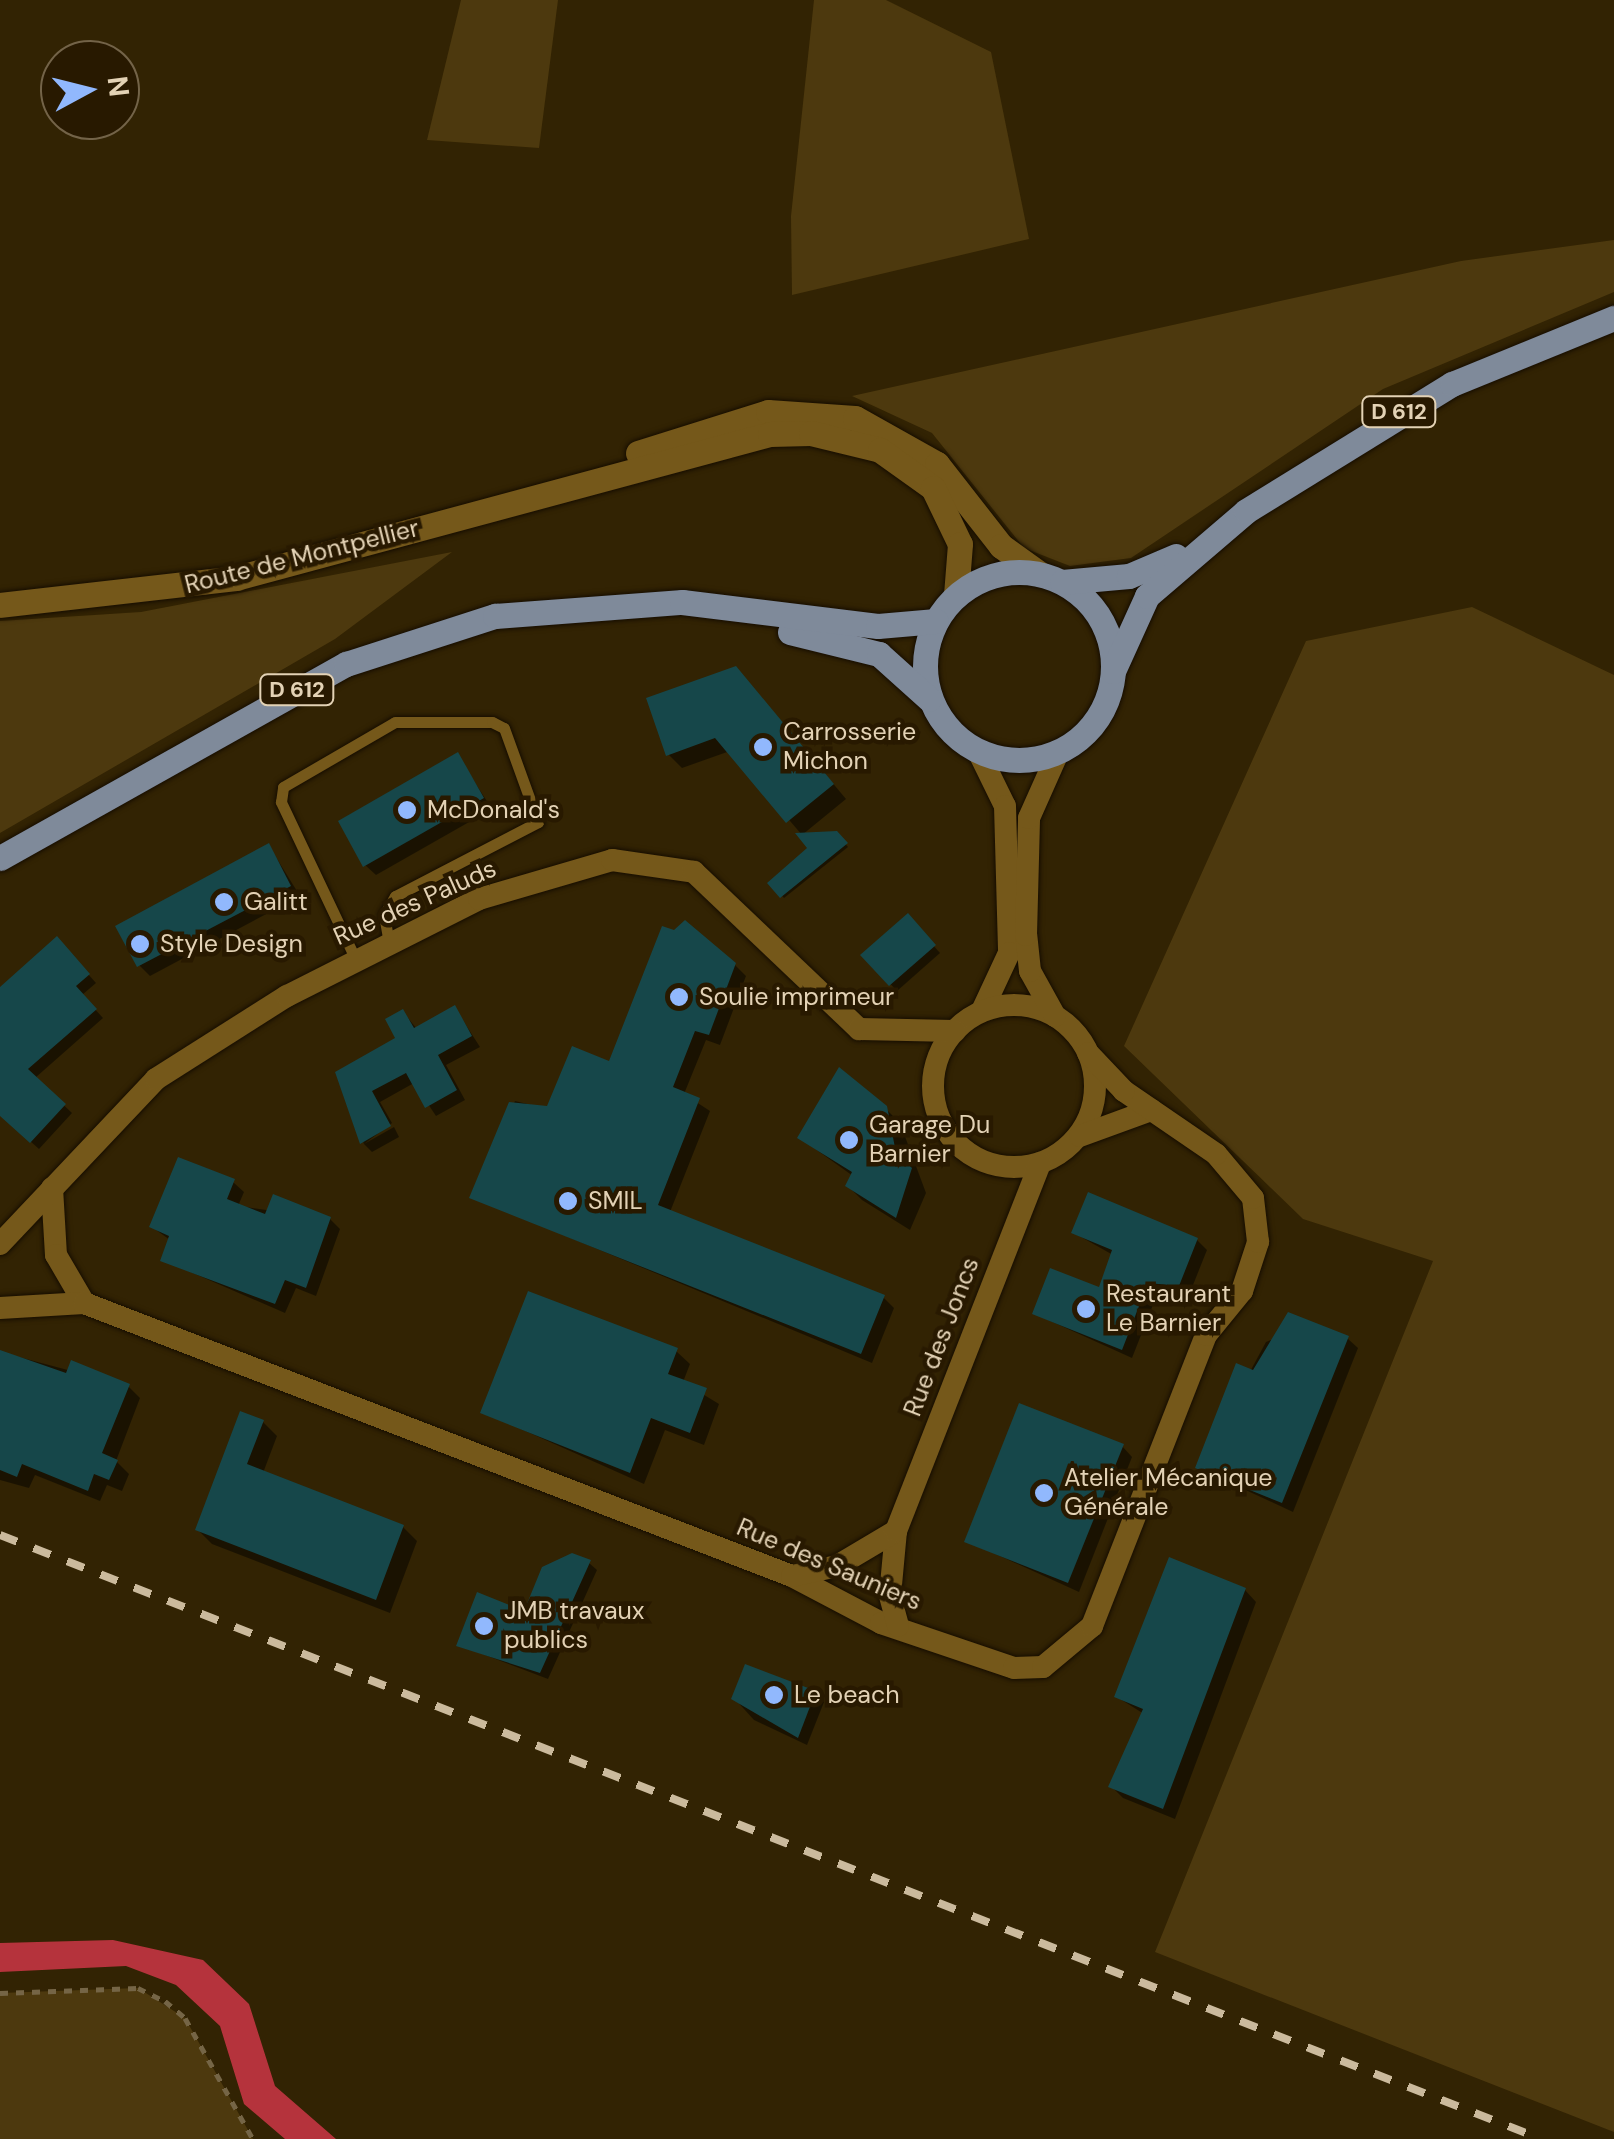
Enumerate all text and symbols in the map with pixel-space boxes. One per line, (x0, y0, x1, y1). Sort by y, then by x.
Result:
north arrow (40, 40, 140, 140)
text: N (99, 74, 138, 99)
road number: D 612 (1359, 395, 1439, 429)
street label: Route de Montpellier (182, 513, 422, 601)
road number: D 612 (257, 673, 337, 707)
place label: Carrosserie Michon (783, 718, 916, 777)
marker: Carrosserie Michon (752, 736, 774, 758)
place label: McDonald's (427, 795, 560, 825)
marker: McDonald's (396, 799, 418, 821)
street label: Rue des Paluds (329, 854, 501, 952)
place label: Galitt (244, 887, 308, 917)
marker: Galitt (213, 891, 235, 913)
place label: Style Design (160, 929, 303, 959)
marker: Style Design (129, 933, 151, 955)
place label: Soulie imprimeur (699, 982, 894, 1012)
marker: Soulie imprimeur (668, 986, 690, 1008)
place label: Garage Du Barnier (869, 1111, 990, 1170)
marker: Garage Du Barnier (838, 1129, 860, 1151)
place label: SMIL (588, 1186, 643, 1216)
marker: SMIL (557, 1190, 579, 1212)
street label: Rue des Joncs (898, 1253, 986, 1421)
place label: Restaurant Le Barnier (1106, 1280, 1231, 1339)
marker: Restaurant Le Barnier (1075, 1298, 1097, 1320)
place label: Atelier Mécanique Générale (1064, 1464, 1273, 1523)
marker: Atelier Mécanique Générale (1033, 1482, 1055, 1504)
street label: Rue des Sauniers (732, 1513, 926, 1617)
place label: JMB travaux publics (504, 1597, 644, 1656)
marker: JMB travaux publics (473, 1615, 495, 1637)
place label: Le beach (794, 1680, 900, 1710)
marker: Le beach (763, 1684, 785, 1706)

